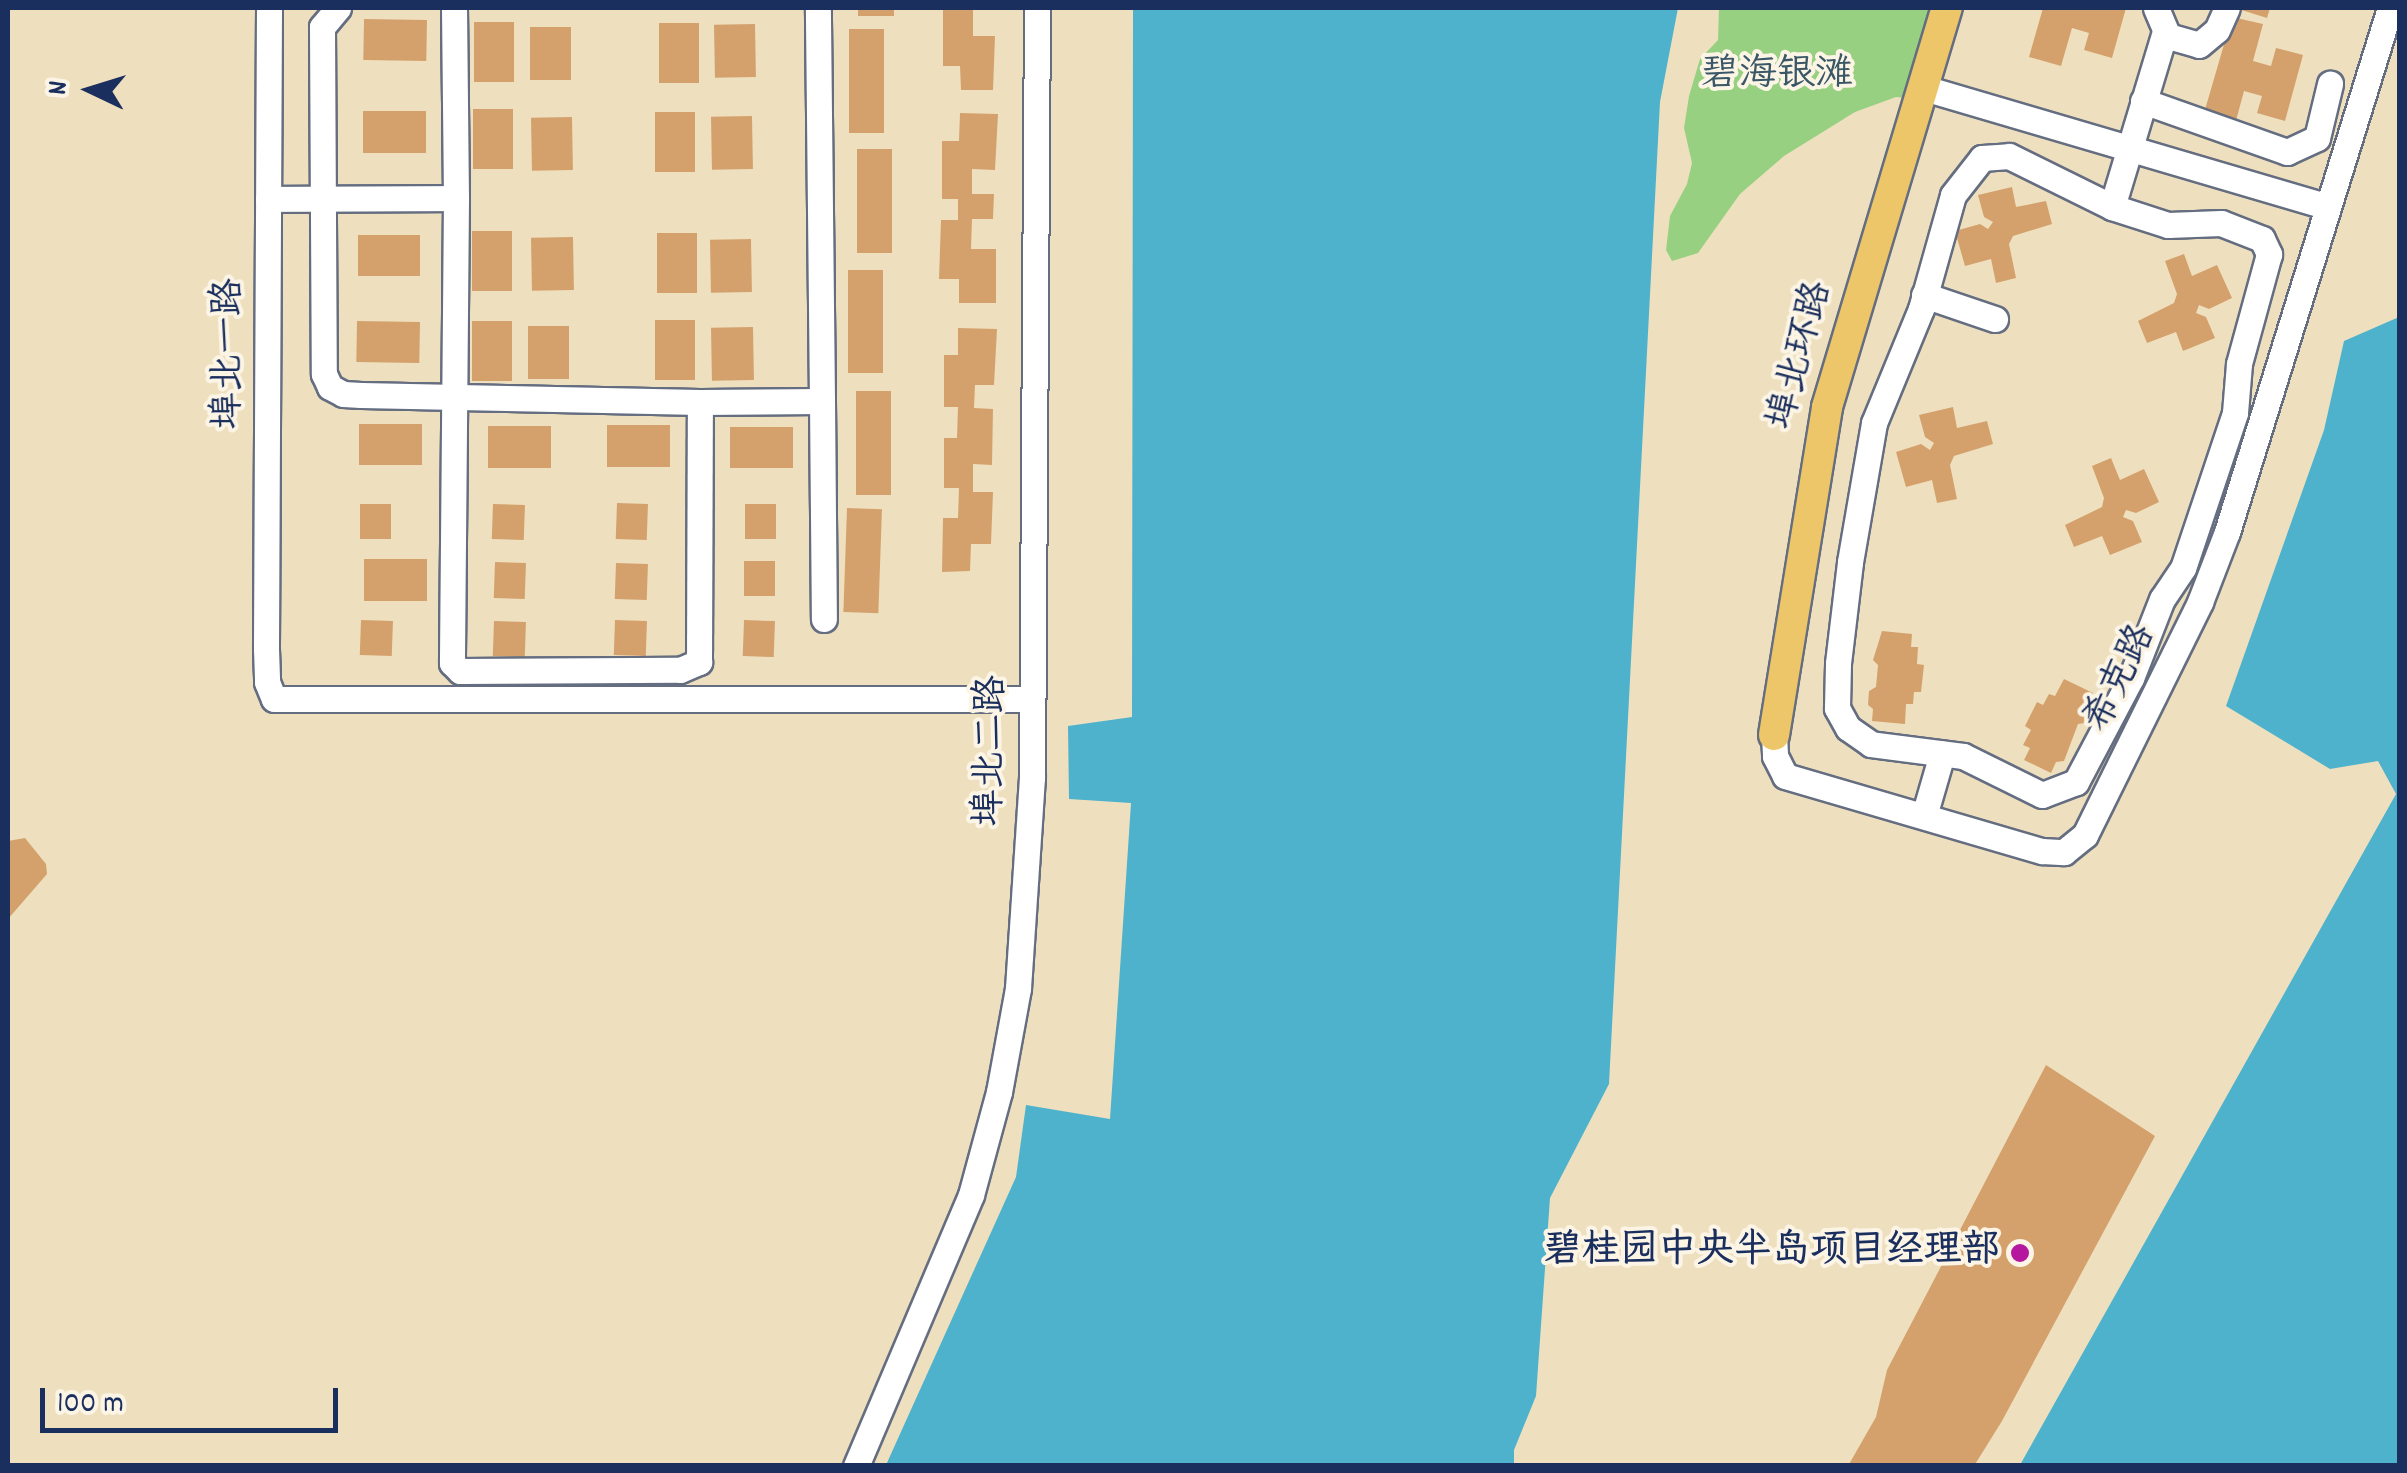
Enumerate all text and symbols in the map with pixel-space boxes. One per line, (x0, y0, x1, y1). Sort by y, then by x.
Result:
north arrow (40, 40, 140, 140)
park label: 碧海银滩 (1701, 54, 1853, 100)
text: N (40, 80, 81, 96)
street label: 埠北环路 (1760, 277, 1844, 435)
street label: 埠北一路 (208, 278, 254, 430)
street label: 希克路 (2077, 618, 2167, 740)
street label: 埠北二路 (969, 675, 1017, 827)
place label: 碧桂园中央半岛项目经理部 (1544, 1230, 2000, 1276)
marker: 碧桂园中央半岛项目经理部 (2009, 1242, 2031, 1264)
scale bar (45, 1368, 342, 1430)
text: 100 m (57, 1384, 124, 1427)

